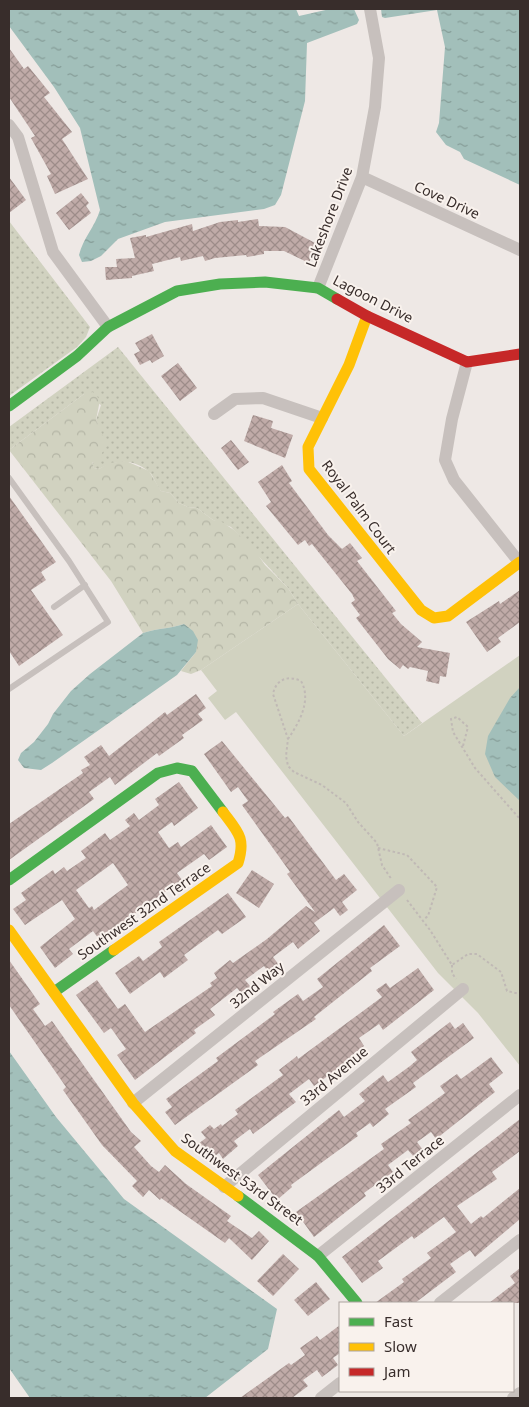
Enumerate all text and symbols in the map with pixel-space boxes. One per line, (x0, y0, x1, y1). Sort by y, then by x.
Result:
street label: Lakeshore Drive (301, 164, 356, 270)
street label: Cove Drive (411, 176, 483, 223)
street label: Lagoon Drive (330, 270, 417, 327)
street label: Royal Palm Court (318, 456, 401, 557)
street label: Southwest 32nd Terrace (73, 857, 214, 964)
street label: 32nd Way (226, 956, 288, 1012)
street label: 33rd Avenue (296, 1042, 372, 1110)
street label: Southwest 53rd Street (178, 1128, 307, 1229)
street label: 33rd Terrace (372, 1130, 448, 1197)
legend (339, 1302, 514, 1392)
text: Fast (384, 1311, 413, 1331)
text: Slow (384, 1336, 417, 1356)
text: Jam (382, 1361, 411, 1381)

